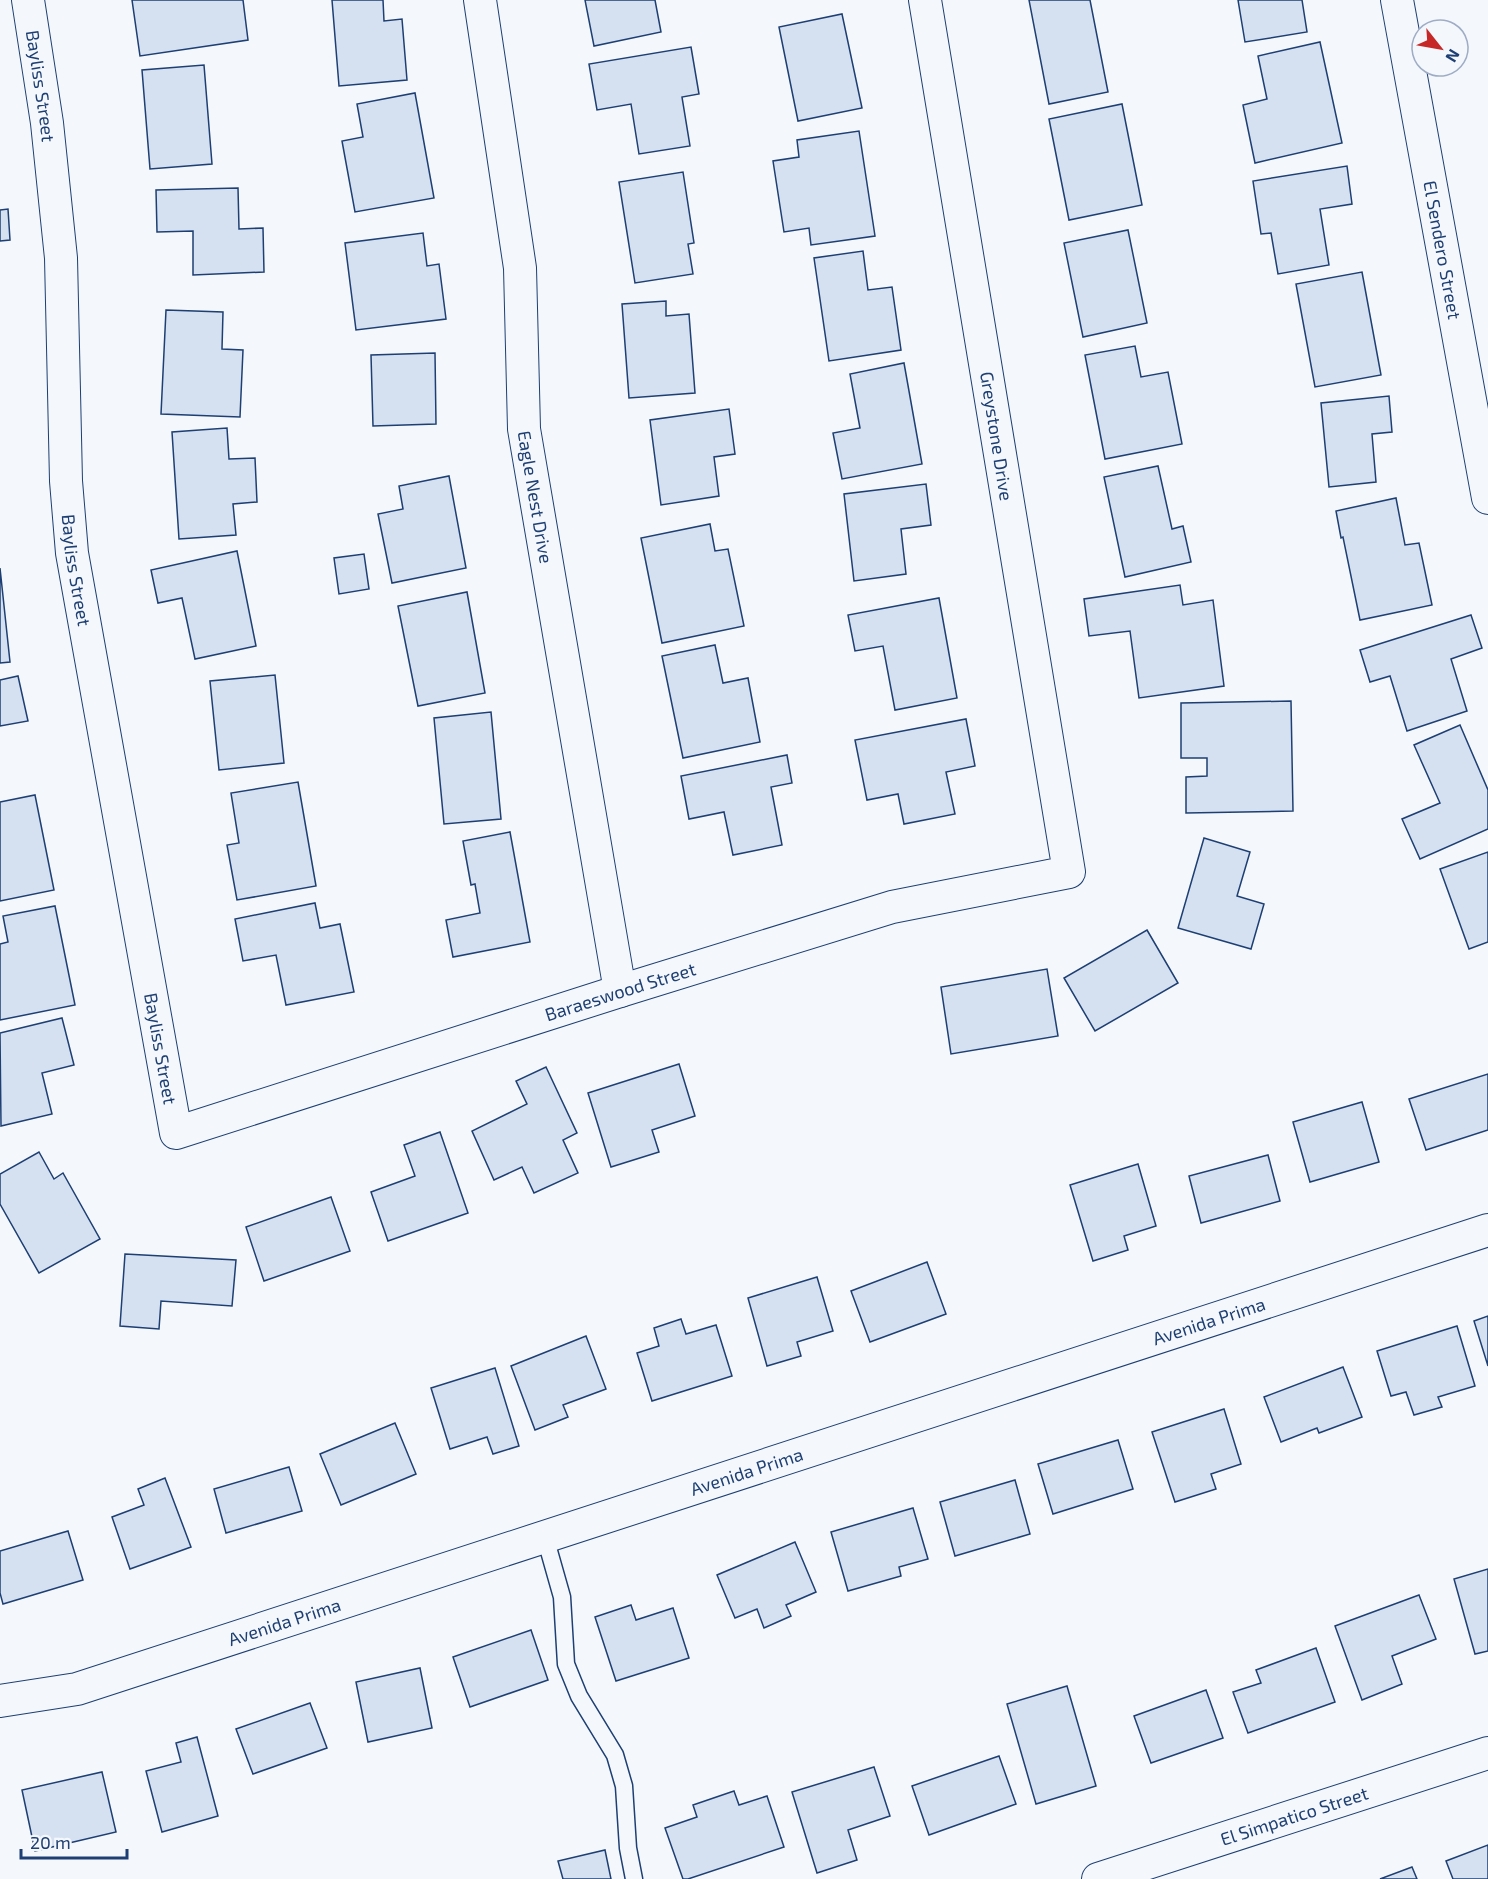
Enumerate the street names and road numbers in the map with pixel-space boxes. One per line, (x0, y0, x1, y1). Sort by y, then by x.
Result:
street label: Bayliss Street (22, 29, 60, 143)
street label: El Sendero Street (1419, 179, 1466, 321)
street label: Greystone Drive (976, 370, 1018, 502)
street label: Eagle Nest Drive (513, 429, 558, 565)
street label: Bayliss Street (58, 513, 96, 628)
street label: Baraeswood Street (542, 957, 698, 1025)
street label: Bayliss Street (140, 991, 182, 1106)
street label: Avenida Prima (1150, 1292, 1268, 1349)
street label: Avenida Prima (687, 1443, 806, 1500)
street label: Avenida Prima (225, 1593, 343, 1650)
street label: El Simpatico Street (1217, 1781, 1371, 1850)

